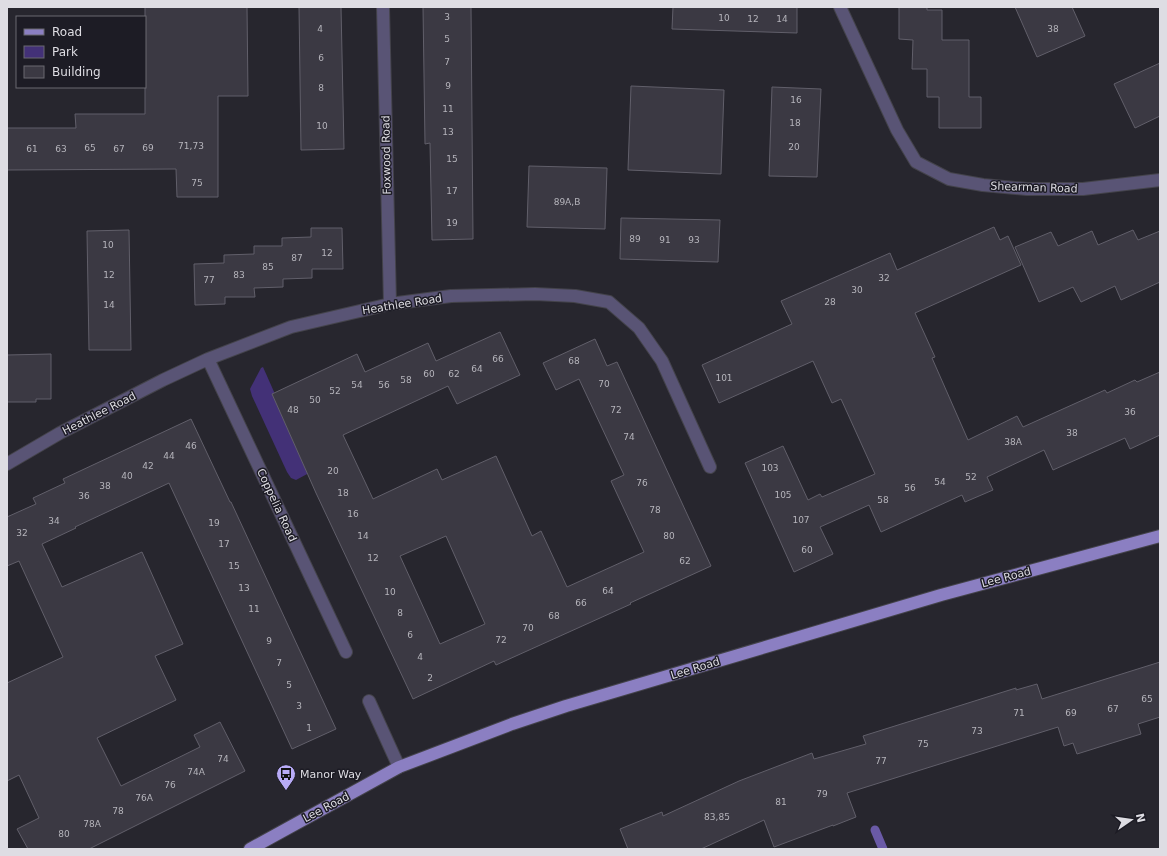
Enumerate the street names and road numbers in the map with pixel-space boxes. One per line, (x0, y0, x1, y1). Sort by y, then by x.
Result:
street label: Foxwood Road (379, 115, 394, 195)
street label: Shearman Road (990, 179, 1078, 196)
street label: Heathlee Road (361, 292, 443, 317)
street label: Heathlee Road (60, 389, 138, 438)
street label: Coppelia Road (254, 467, 299, 544)
street label: Lee Road (980, 565, 1032, 590)
street label: Lee Road (669, 655, 721, 682)
street label: Lee Road (301, 790, 352, 825)

